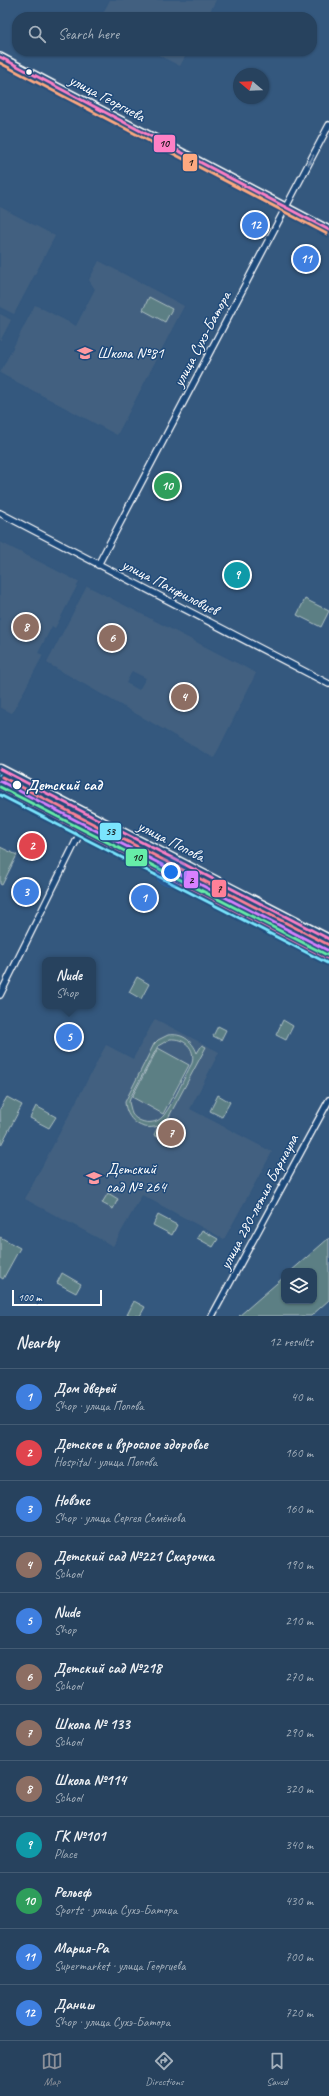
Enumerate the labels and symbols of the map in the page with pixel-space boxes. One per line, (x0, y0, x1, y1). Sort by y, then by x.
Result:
unlabelled marker (24, 67, 34, 77)
north arrow (233, 68, 269, 104)
street label: улица Георгиева (65, 69, 150, 127)
line badge: 10 (153, 134, 176, 153)
text: 10 (159, 136, 170, 150)
line badge: 1 (182, 153, 198, 172)
one-way arrow (308, 154, 314, 165)
text: 1 (188, 155, 194, 169)
pin: 12 (242, 210, 268, 240)
pin: 11 (293, 244, 319, 274)
street label: улица Сухэ-Батора (168, 287, 236, 391)
place label: Школа №81 (97, 343, 165, 363)
school or university icon: Школа №81 (76, 344, 94, 362)
pin: 10 (154, 471, 180, 501)
street label: улица Панфиловцев (117, 554, 225, 621)
pin: 9 (224, 560, 250, 590)
pin: 8 (13, 612, 39, 642)
pin: 6 (99, 623, 125, 653)
pin: 4 (171, 682, 197, 712)
place label: Детский сад (26, 775, 103, 795)
marker: Детский сад (11, 779, 23, 791)
street label: улица Попова (133, 815, 209, 867)
line badge: 53 (99, 822, 122, 841)
text: 53 (105, 824, 116, 838)
pin: 2 (19, 831, 45, 861)
line badge: 10 (125, 848, 148, 867)
text: 10 (132, 850, 143, 864)
your location (161, 862, 181, 882)
line badge: 2 (183, 870, 199, 889)
text: 2 (189, 873, 195, 887)
pin: 3 (13, 877, 39, 907)
line badge: 7 (211, 879, 227, 898)
text: 7 (217, 881, 223, 895)
pin: 1 (131, 883, 157, 913)
pin: 5 (56, 1022, 82, 1052)
pin: 7 (158, 1118, 184, 1148)
street label: улица 280-летия Барнаула (215, 1130, 303, 1274)
place label: Детский сад № 264 (106, 1159, 168, 1197)
school or university icon: Детский сад № 264 (85, 1169, 103, 1187)
scale bar (12, 1288, 102, 1307)

